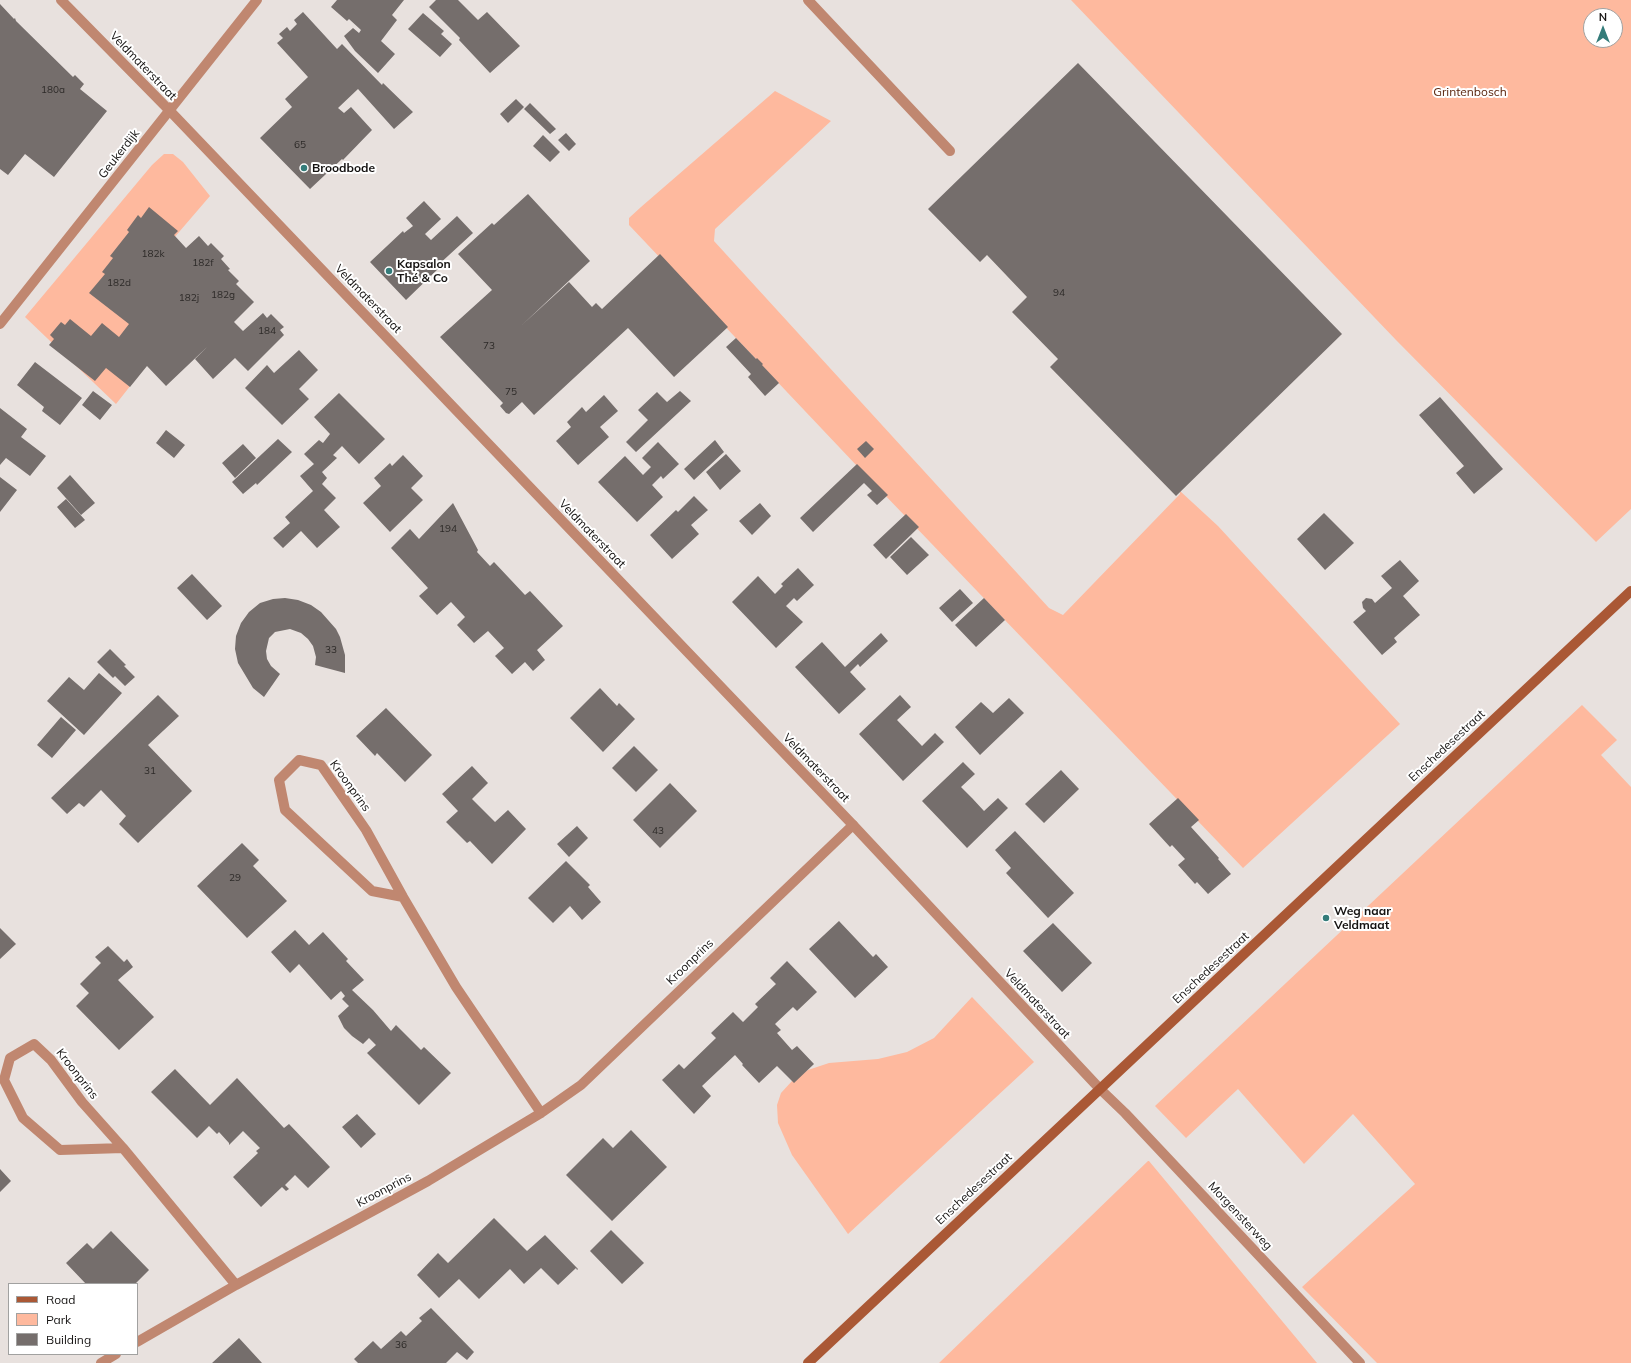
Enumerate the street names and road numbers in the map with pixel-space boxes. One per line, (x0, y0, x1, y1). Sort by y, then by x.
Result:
street label: Veldmaterstraat (107, 29, 179, 103)
street label: Geukerdijk (95, 127, 143, 181)
street label: Veldmaterstraat (332, 262, 404, 336)
street label: Veldmaterstraat (556, 497, 628, 571)
street label: Enschedesestraat (1406, 707, 1488, 785)
street label: Veldmaterstraat (780, 731, 852, 805)
street label: Kroonprins (327, 757, 373, 815)
street label: Enschedesestraat (1170, 929, 1252, 1007)
street label: Kroonprins (663, 936, 717, 988)
street label: Veldmaterstraat (1001, 966, 1073, 1042)
street label: Kroonprins (53, 1046, 101, 1102)
street label: Enschedesestraat (933, 1150, 1015, 1228)
street label: Kroonprins (354, 1170, 414, 1210)
street label: Morgensterweg (1205, 1179, 1275, 1253)

